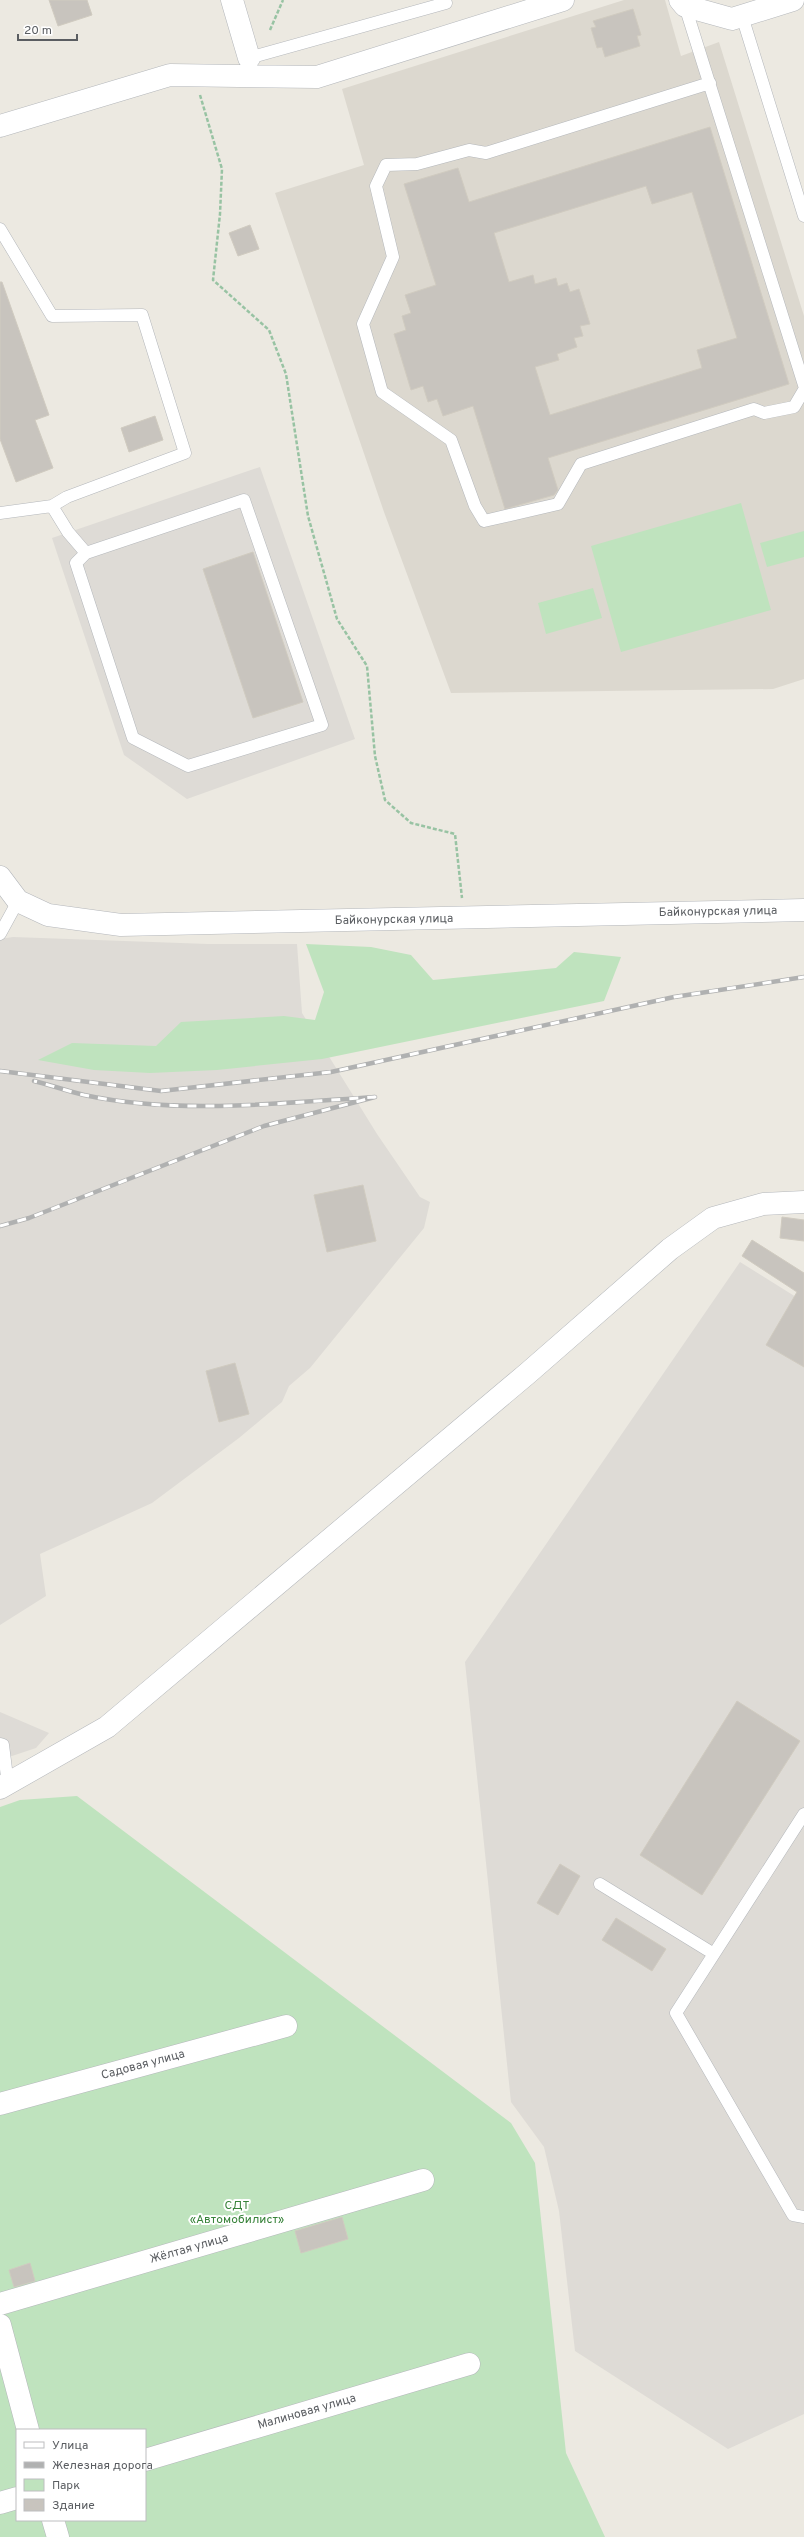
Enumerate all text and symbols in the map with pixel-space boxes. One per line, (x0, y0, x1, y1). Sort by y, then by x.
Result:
scale bar (18, 16, 77, 42)
text: 20 m (24, 23, 52, 39)
street label: Байконурская улица (658, 903, 778, 921)
street label: Байконурская улица (334, 911, 454, 929)
street label: Садовая улица (99, 2046, 187, 2084)
park label: СДТ «Автомобилист» (190, 2198, 284, 2228)
street label: Жёлтая улица (148, 2230, 230, 2268)
street label: Малиновая улица (256, 2390, 358, 2434)
legend (16, 2429, 146, 2521)
text: Улица (52, 2438, 88, 2454)
text: Железная дорога (52, 2458, 153, 2474)
text: Парк (52, 2478, 80, 2494)
text: Здание (52, 2498, 95, 2514)

